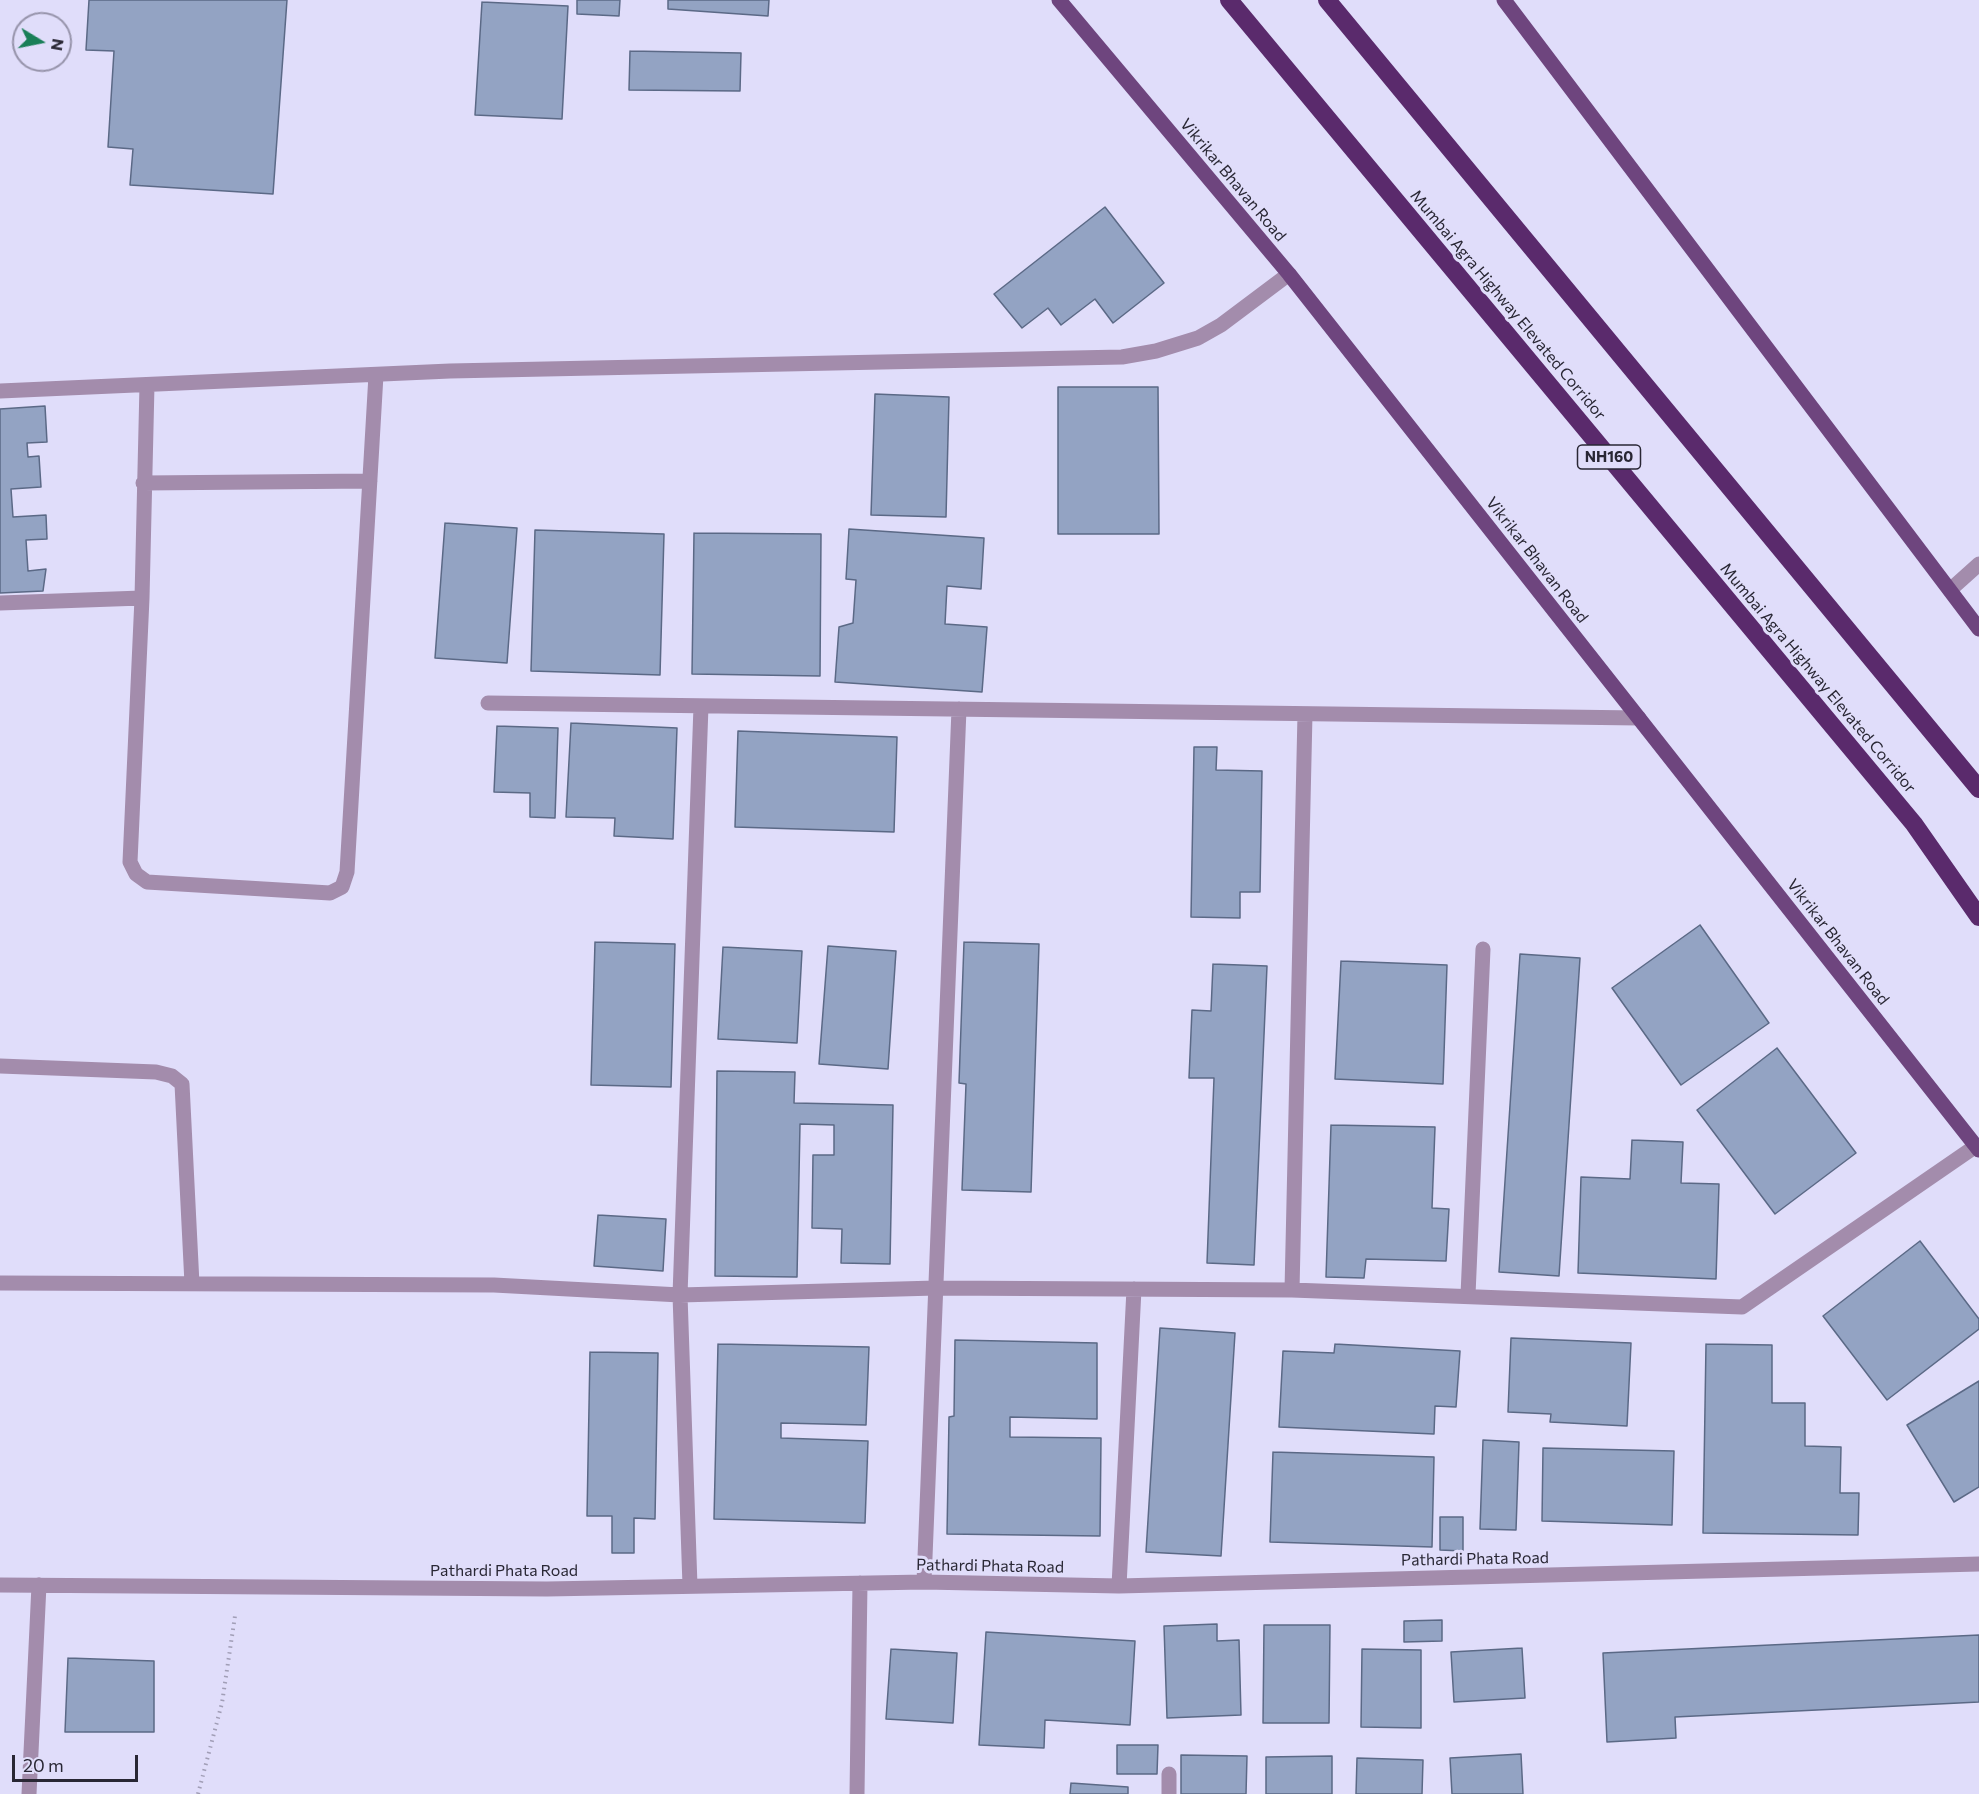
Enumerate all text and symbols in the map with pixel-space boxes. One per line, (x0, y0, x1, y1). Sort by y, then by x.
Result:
north arrow (12, 12, 72, 72)
text: N (48, 37, 69, 52)
street label: Vikrikar Bhavan Road (1176, 115, 1290, 245)
street label: Mumbai Agra Highway Elevated Corridor (1406, 186, 1610, 424)
road number: NH160 (1578, 445, 1640, 469)
street label: Vikrikar Bhavan Road (1482, 493, 1592, 627)
street label: Mumbai Agra Highway Elevated Corridor (1716, 559, 1920, 797)
street label: Vikrikar Bhavan Road (1783, 875, 1893, 1009)
street label: Pathardi Phata Road (1401, 1548, 1549, 1570)
street label: Pathardi Phata Road (916, 1555, 1064, 1577)
street label: Pathardi Phata Road (430, 1561, 578, 1581)
scale bar (15, 1743, 141, 1781)
text: 20 m (23, 1754, 64, 1776)

